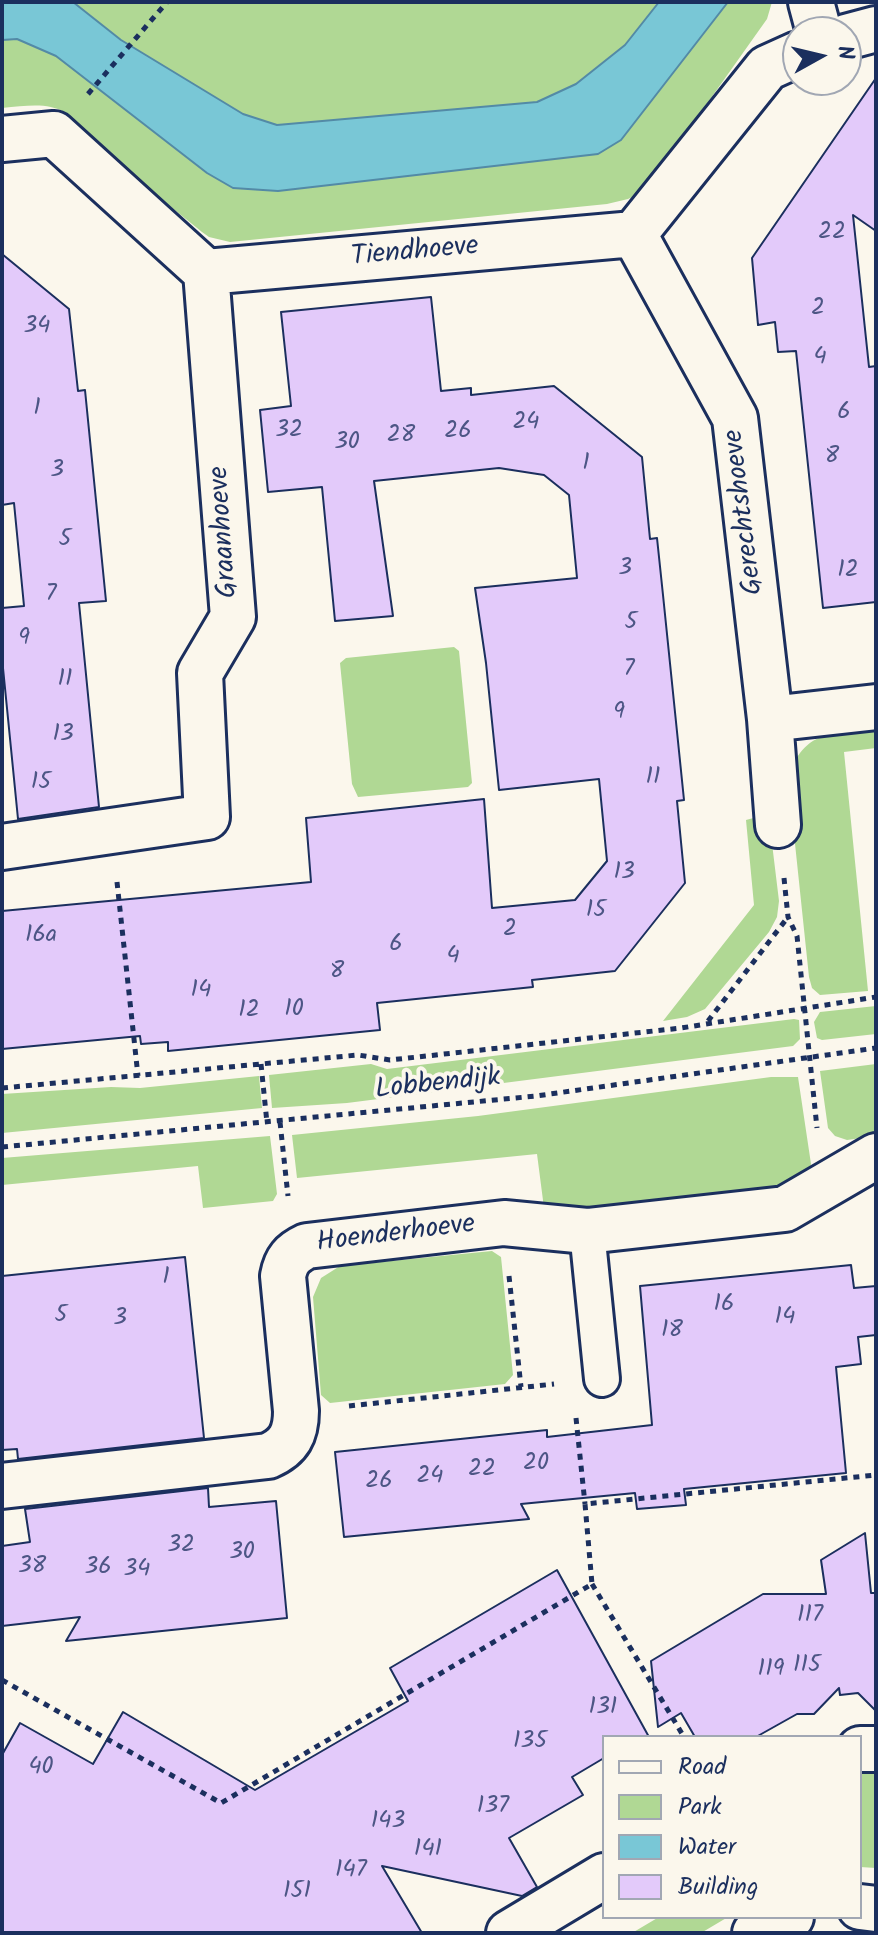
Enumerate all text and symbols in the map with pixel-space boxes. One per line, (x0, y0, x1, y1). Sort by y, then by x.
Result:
north arrow (782, 16, 862, 96)
text: N (826, 44, 863, 62)
house number: 22 (818, 220, 846, 248)
street label: Tiendhoeve (350, 232, 480, 276)
house number: 2 (811, 296, 825, 324)
house number: 34 (24, 314, 50, 342)
house number: 4 (813, 345, 827, 373)
house number: 1 (33, 396, 41, 424)
house number: 6 (837, 400, 851, 428)
house number: 24 (512, 410, 540, 438)
house number: 32 (275, 418, 303, 446)
house number: 26 (444, 419, 472, 447)
house number: 28 (387, 423, 415, 451)
street label: Gerechtshoeve (719, 427, 773, 597)
house number: 30 (334, 430, 360, 458)
house number: 8 (825, 444, 839, 472)
house number: 1 (582, 451, 590, 479)
house number: 3 (50, 458, 64, 486)
street label: Graanhoeve (205, 465, 247, 599)
house number: 5 (59, 527, 71, 555)
house number: 3 (618, 556, 632, 584)
house number: 12 (837, 558, 859, 586)
house number: 7 (45, 582, 57, 610)
house number: 5 (625, 610, 637, 638)
house number: 9 (18, 626, 30, 654)
house number: 7 (623, 657, 635, 685)
house number: 11 (57, 667, 73, 695)
house number: 9 (613, 700, 625, 728)
house number: 13 (52, 722, 74, 750)
house number: 11 (645, 765, 661, 793)
house number: 15 (31, 770, 51, 798)
house number: 13 (613, 860, 635, 888)
house number: 15 (586, 898, 606, 926)
house number: 2 (503, 917, 517, 945)
house number: 16a (25, 923, 57, 951)
house number: 6 (389, 932, 403, 960)
house number: 4 (446, 944, 460, 972)
house number: 8 (330, 959, 344, 987)
house number: 14 (191, 978, 211, 1006)
house number: 10 (284, 997, 304, 1025)
house number: 12 (238, 998, 260, 1026)
street label: Lobbendijk (374, 1063, 502, 1109)
street label: Hoenderhoeve (315, 1210, 477, 1262)
house number: 1 (162, 1265, 170, 1293)
house number: 16 (714, 1292, 734, 1320)
house number: 5 (55, 1303, 67, 1331)
house number: 14 (775, 1305, 795, 1333)
house number: 3 (113, 1306, 127, 1334)
house number: 18 (661, 1318, 683, 1346)
house number: 20 (523, 1451, 549, 1479)
house number: 22 (468, 1457, 496, 1485)
house number: 24 (416, 1464, 444, 1492)
house number: 26 (365, 1469, 393, 1497)
house number: 32 (167, 1533, 195, 1561)
house number: 30 (229, 1540, 255, 1568)
house number: 38 (18, 1554, 46, 1582)
house number: 36 (84, 1555, 112, 1583)
house number: 34 (124, 1557, 150, 1585)
house number: 117 (797, 1603, 823, 1631)
house number: 115 (793, 1653, 821, 1681)
house number: 119 (758, 1657, 784, 1685)
house number: 131 (589, 1695, 617, 1723)
house number: 135 (513, 1729, 547, 1757)
legend (602, 1735, 862, 1919)
text: Road (678, 1748, 726, 1787)
house number: 40 (28, 1755, 54, 1783)
text: Park (678, 1788, 722, 1827)
house number: 137 (477, 1794, 509, 1822)
house number: 143 (371, 1809, 405, 1837)
text: Water (678, 1828, 736, 1867)
house number: 141 (414, 1837, 442, 1865)
house number: 147 (335, 1858, 367, 1886)
text: Building (678, 1868, 758, 1907)
house number: 151 (283, 1879, 311, 1907)

